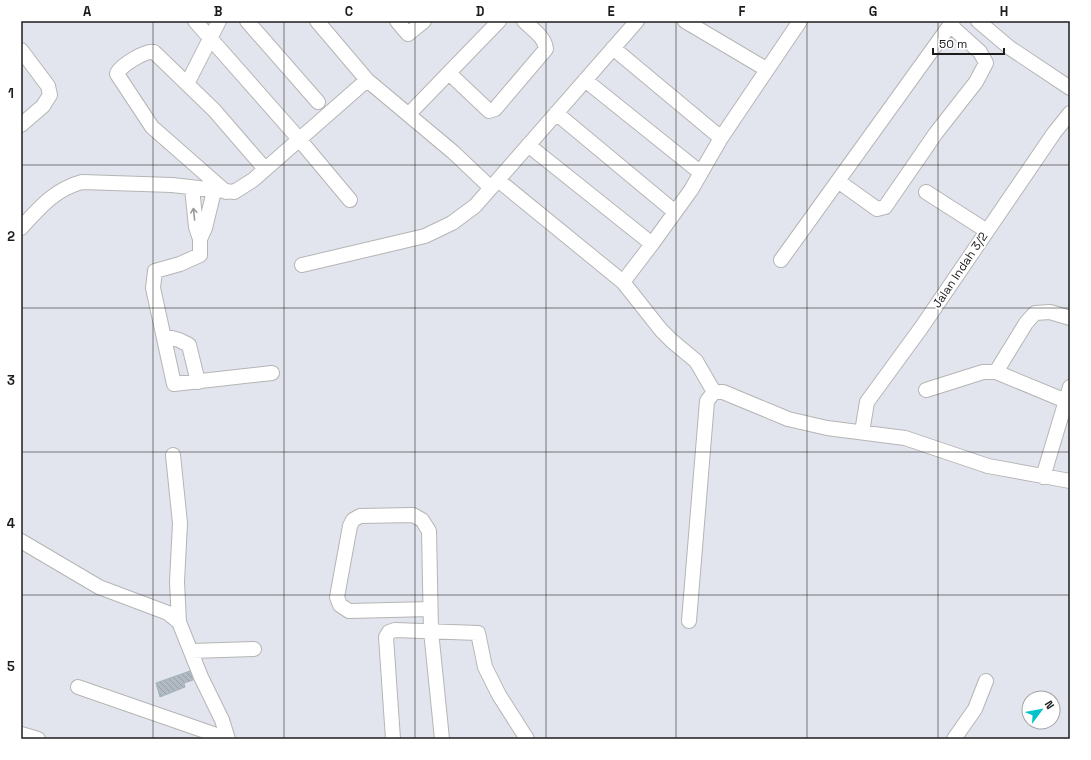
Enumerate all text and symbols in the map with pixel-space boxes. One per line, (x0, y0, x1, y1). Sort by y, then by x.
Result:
text: A (83, 3, 92, 20)
text: B (214, 3, 223, 20)
text: C (345, 3, 353, 20)
text: D (476, 3, 485, 20)
text: E (607, 3, 615, 20)
text: F (739, 3, 746, 20)
text: G (869, 3, 877, 20)
text: H (1000, 3, 1008, 20)
scale bar (933, 30, 1004, 56)
text: 50 m (939, 36, 967, 52)
text: 1 (8, 85, 14, 102)
one-way arrow (191, 208, 198, 221)
text: 2 (7, 228, 15, 245)
street label: Jalan Indah 3/2 (929, 229, 991, 311)
text: 3 (7, 372, 15, 389)
text: 4 (7, 515, 15, 532)
text: 5 (7, 658, 15, 675)
north arrow (1021, 690, 1061, 730)
text: N (1042, 698, 1057, 712)

